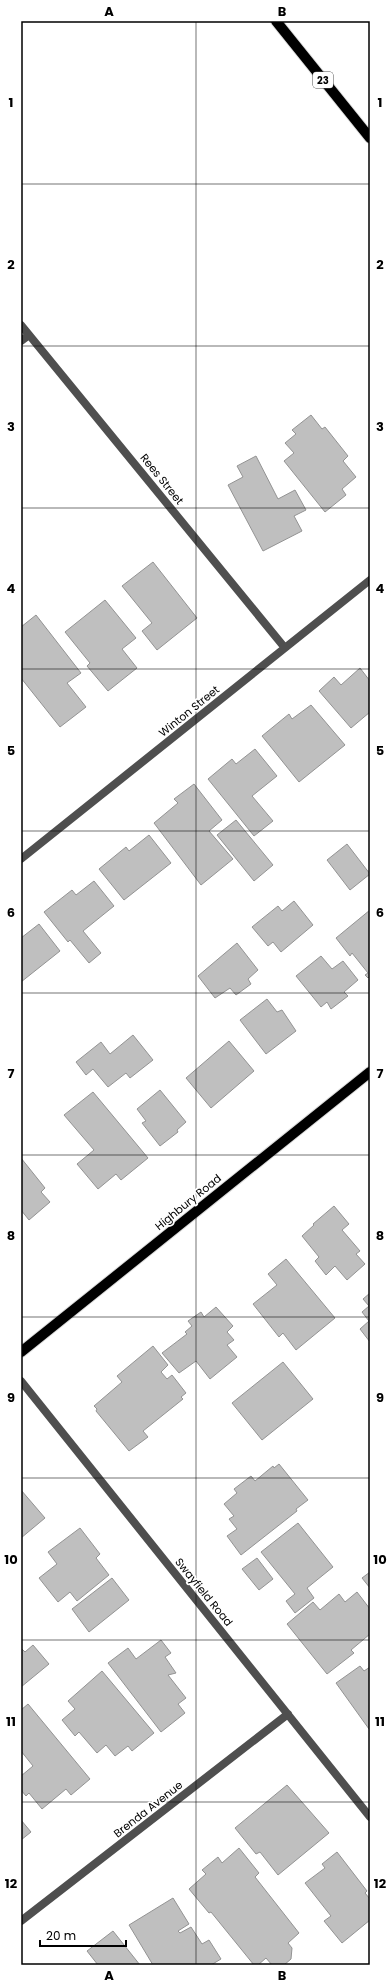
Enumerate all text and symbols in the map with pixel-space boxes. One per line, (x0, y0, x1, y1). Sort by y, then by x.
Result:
text: A (104, 2, 114, 21)
text: B (278, 2, 287, 21)
road number: 23 (313, 72, 333, 88)
text: 1 (9, 93, 13, 112)
text: 1 (378, 93, 382, 112)
text: 2 (7, 255, 15, 274)
text: 2 (376, 255, 384, 274)
text: 3 (7, 417, 15, 436)
text: 3 (376, 417, 384, 436)
street label: Rees Street (137, 450, 187, 508)
text: 4 (7, 579, 16, 598)
text: 4 (376, 579, 385, 598)
street label: Winton Street (155, 682, 223, 740)
text: 5 (7, 741, 15, 760)
text: 5 (376, 741, 384, 760)
text: 6 (7, 903, 15, 922)
text: 6 (376, 903, 384, 922)
text: 7 (8, 1064, 15, 1083)
text: 7 (377, 1064, 384, 1083)
street label: Highbury Road (151, 1170, 225, 1234)
text: 8 (7, 1226, 15, 1245)
text: 8 (376, 1226, 384, 1245)
text: 9 (7, 1388, 15, 1407)
text: 9 (376, 1388, 384, 1407)
text: 10 (4, 1550, 18, 1569)
text: 10 (373, 1550, 387, 1569)
street label: Swayfield Road (171, 1554, 237, 1630)
text: 11 (6, 1712, 16, 1731)
text: 11 (375, 1712, 385, 1731)
street label: Brenda Avenue (110, 1777, 186, 1841)
text: 12 (5, 1874, 18, 1893)
text: 12 (374, 1874, 387, 1893)
scale bar (40, 1922, 126, 1948)
text: 20 m (46, 1927, 76, 1944)
text: A (104, 1966, 114, 1985)
text: B (278, 1966, 287, 1985)

